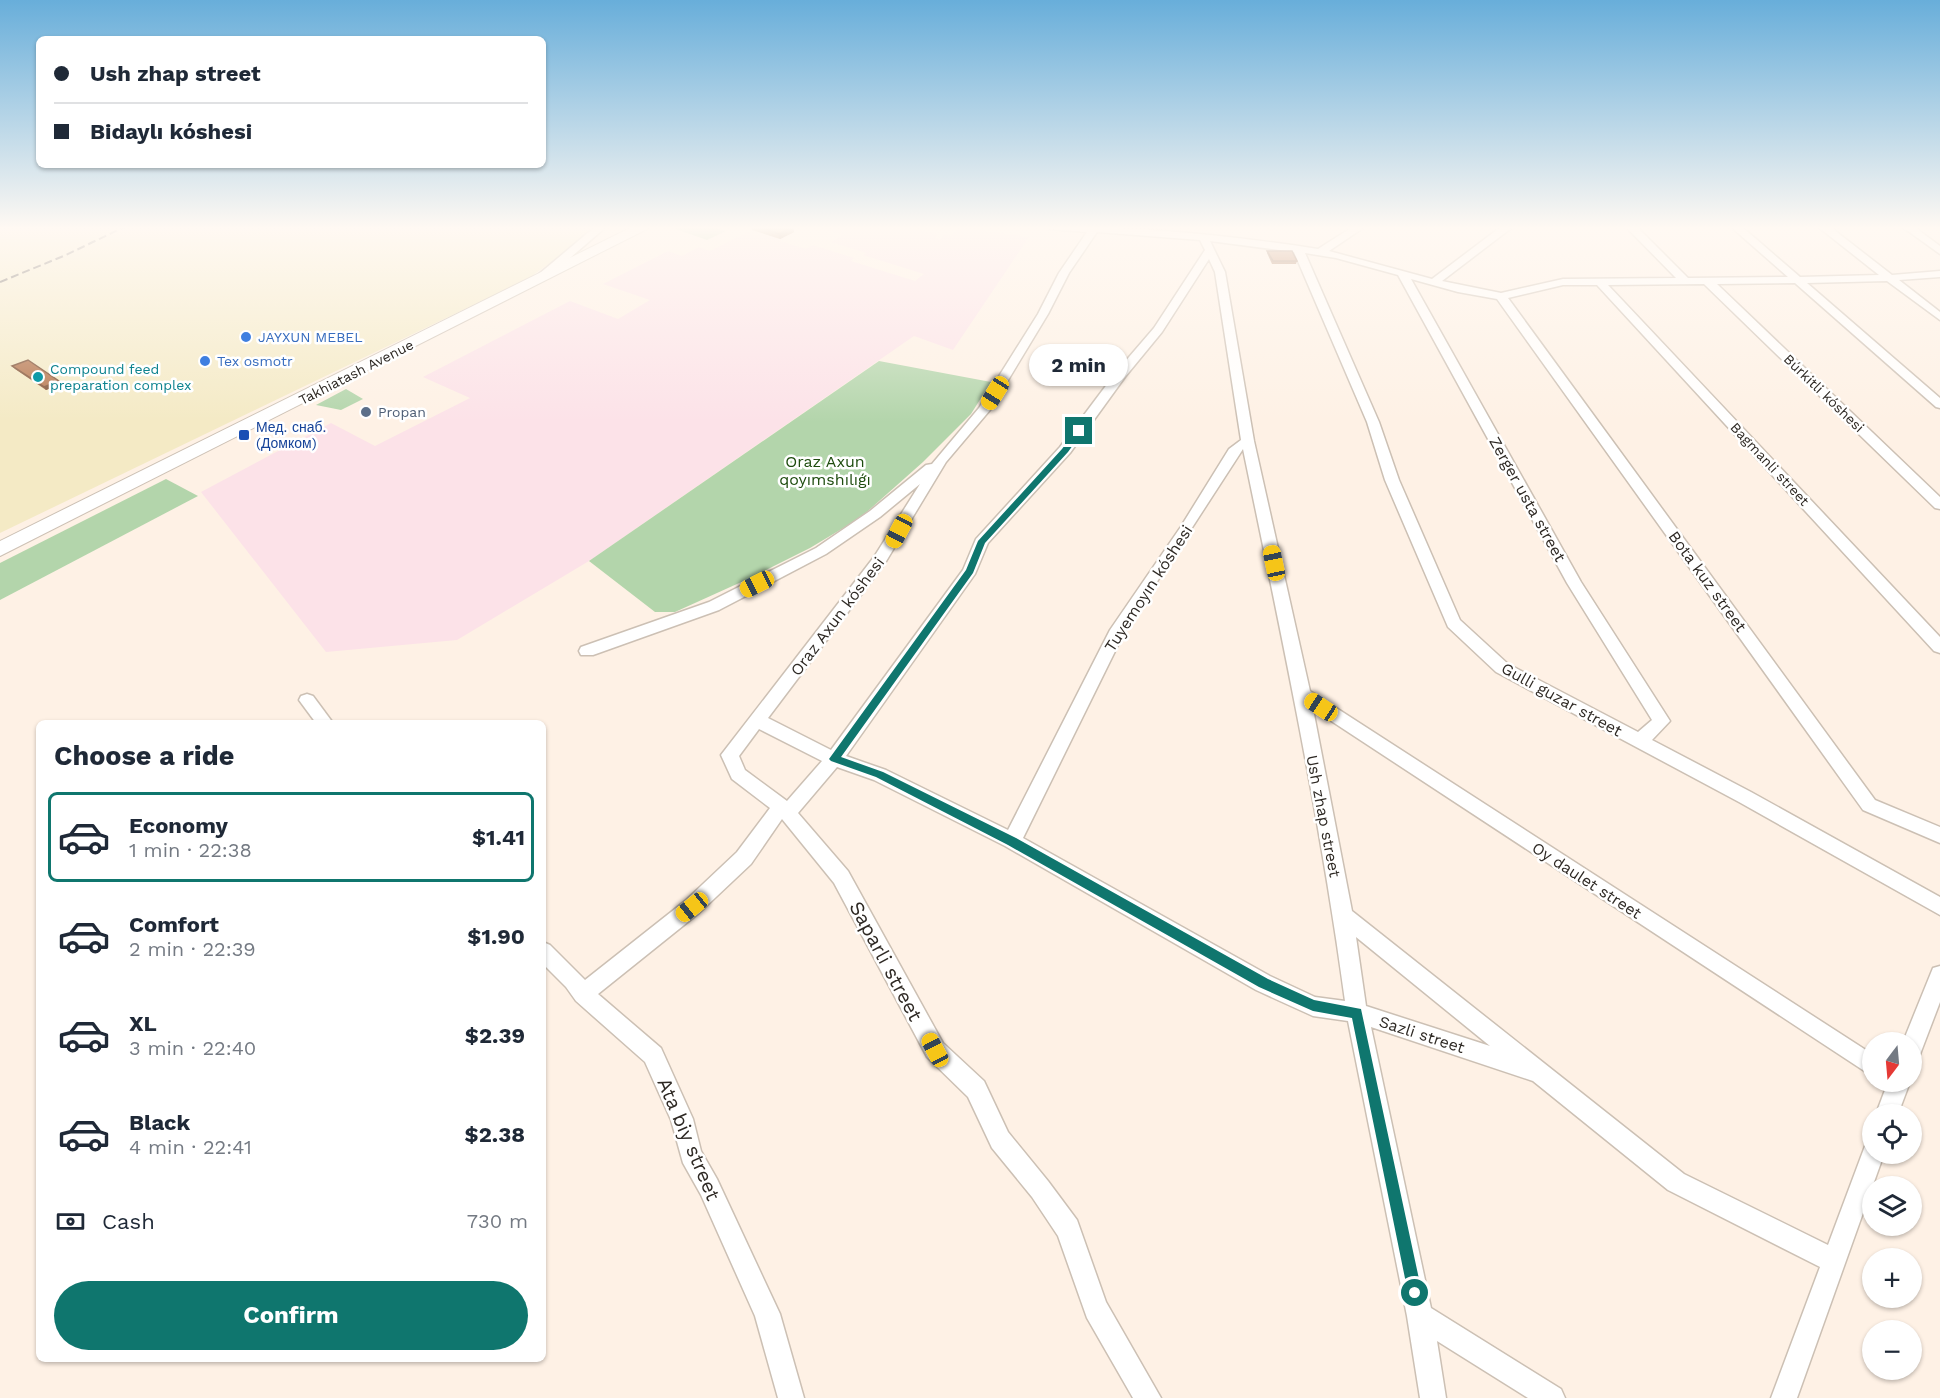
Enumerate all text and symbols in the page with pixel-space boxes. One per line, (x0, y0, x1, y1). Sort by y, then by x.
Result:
text: Ush zhap street (90, 61, 261, 86)
text: Bidaylı kóshesi (90, 119, 252, 144)
place label: JAYXUN MEBEL (258, 329, 363, 345)
marker: JAYXUN MEBEL (239, 330, 253, 344)
street label: Takhiatash Avenue (296, 336, 416, 408)
callout: 2 min (1030, 344, 1128, 386)
street label: Búrkitli kóshesi (1781, 351, 1867, 435)
place label: Tex osmotr (217, 353, 293, 369)
text: 2 min (1051, 353, 1106, 377)
marker: Tex osmotr (198, 354, 212, 368)
place label: Compound feed preparation complex (50, 361, 192, 393)
marker: Compound feed preparation complex (31, 370, 45, 384)
car (978, 373, 1012, 413)
place label: Propan (378, 404, 426, 420)
marker: Propan (359, 405, 373, 419)
route end (1065, 417, 1092, 444)
place label: Мед. снаб. (Домком) (256, 419, 326, 451)
street label: Bagmanli street (1727, 419, 1813, 509)
marker: Мед. снаб. (Домком) (237, 428, 251, 442)
street label: Zerger usta street (1485, 433, 1570, 565)
park label: Oraz Axun qoyımshılıǵı (779, 452, 871, 489)
car (883, 511, 915, 551)
street label: Tuyemoyın kóshesi (1100, 521, 1196, 655)
street label: Bota kuz street (1665, 527, 1751, 636)
car (1261, 544, 1287, 582)
street label: Oraz Axun kóshesi (787, 553, 888, 679)
car (737, 568, 777, 600)
street label: Gulli guzar street (1498, 658, 1626, 741)
car (1301, 690, 1341, 724)
text: Choose a ride (54, 740, 234, 772)
street label: Ush zhap street (1302, 753, 1345, 879)
icon: car (57, 810, 111, 864)
text: Economy (129, 813, 228, 838)
text: $1.41 (472, 825, 525, 850)
text: 1 min · 22:38 (129, 838, 252, 862)
street label: Oy daulet street (1528, 838, 1645, 923)
car (672, 889, 712, 925)
street label: Saparli street (844, 897, 928, 1026)
icon: car (57, 909, 111, 963)
text: Comfort (129, 912, 219, 937)
text: $1.90 (467, 924, 525, 949)
text: 2 min · 22:39 (129, 937, 256, 961)
icon: car (57, 1008, 111, 1062)
text: XL (129, 1011, 157, 1036)
street label: Sazli street (1377, 1012, 1467, 1057)
text: $2.39 (465, 1023, 525, 1048)
car (919, 1030, 951, 1070)
north arrow (1862, 1032, 1922, 1092)
map controls (1862, 1032, 1922, 1380)
text: 3 min · 22:40 (129, 1036, 256, 1060)
street label: Ata biy street (652, 1074, 726, 1205)
button: locate (1862, 1104, 1922, 1164)
icon: car (57, 1107, 111, 1161)
text: Black (129, 1110, 190, 1135)
text: $2.38 (465, 1122, 525, 1147)
text: 4 min · 22:41 (129, 1135, 252, 1159)
button: layers (1862, 1176, 1922, 1236)
icon: cash (54, 1205, 87, 1238)
text: Cash (102, 1209, 155, 1234)
text: 730 m (467, 1209, 528, 1233)
button: + (1862, 1248, 1922, 1308)
route start (1401, 1279, 1428, 1306)
button: Confirm (54, 1281, 528, 1350)
button: − (1862, 1320, 1922, 1380)

